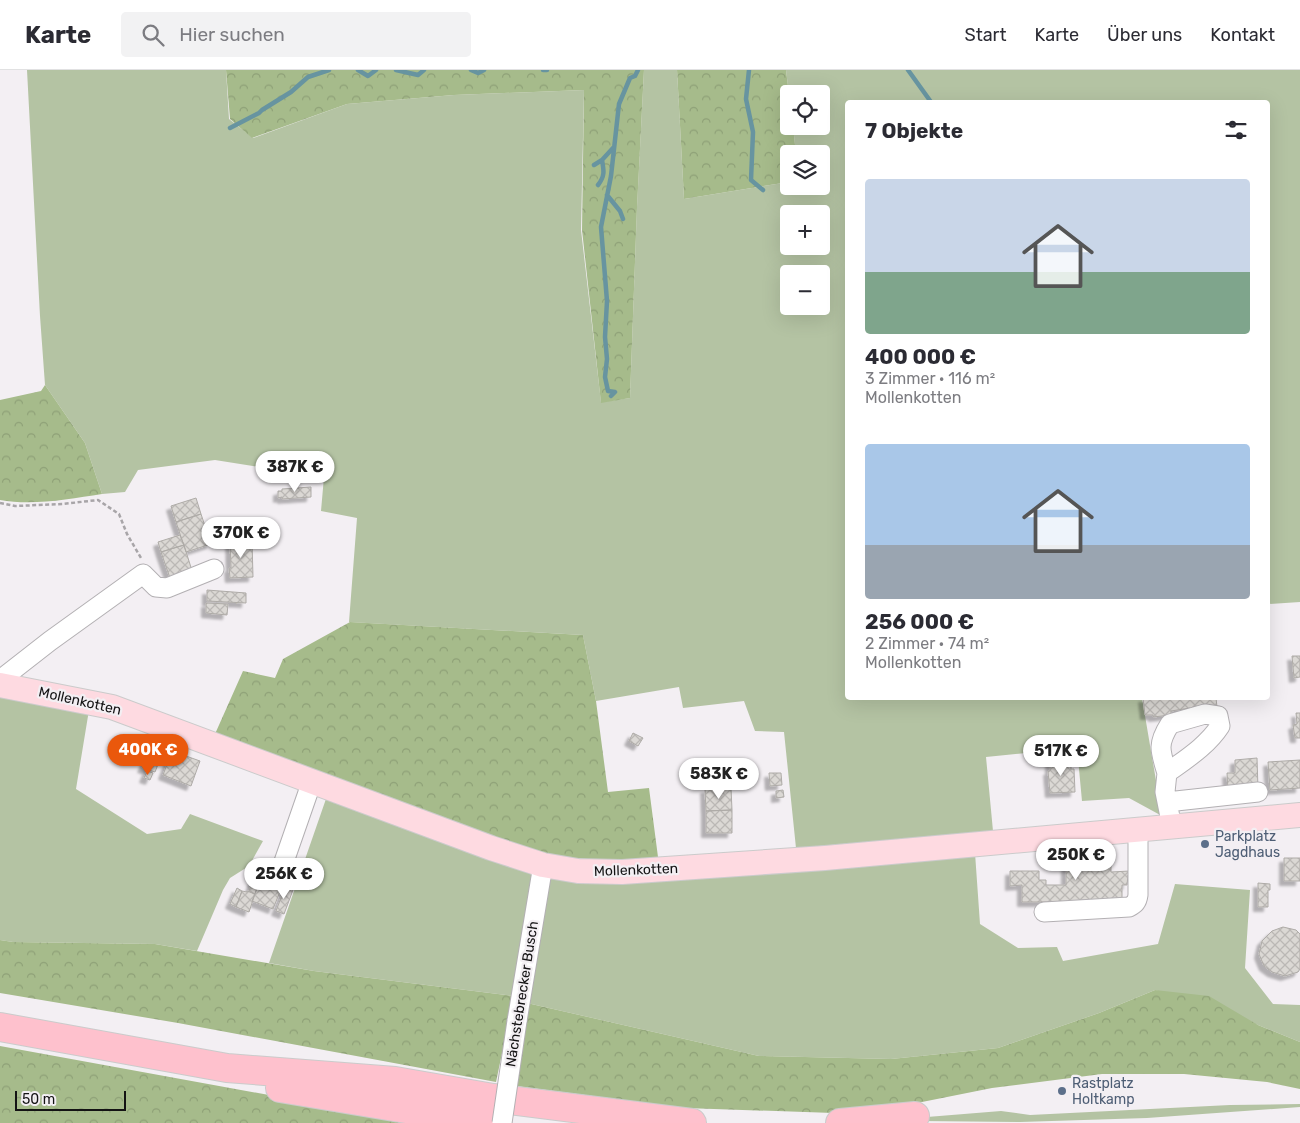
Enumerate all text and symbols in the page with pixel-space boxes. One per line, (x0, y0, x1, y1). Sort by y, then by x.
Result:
search box (121, 12, 471, 57)
text: Karte (25, 21, 91, 49)
icon: search (139, 21, 167, 49)
text: Hier suchen (179, 23, 285, 46)
text: Start (964, 24, 1007, 46)
text: Karte (1035, 24, 1079, 46)
text: Über uns (1107, 24, 1182, 46)
text: Kontakt (1210, 24, 1275, 46)
map controls (780, 85, 830, 315)
button: locate (780, 85, 830, 135)
icon: filters (1222, 116, 1250, 144)
text: 7 Objekte (865, 118, 963, 143)
button: layers (780, 145, 830, 195)
button: + (780, 205, 830, 255)
icon: home (1013, 211, 1103, 301)
button: − (780, 265, 830, 315)
text: 400 000 € (865, 344, 976, 369)
text: 3 Zimmer · 116 m² (865, 369, 995, 388)
text: Mollenkotten (865, 388, 961, 407)
pin: 387K € (254, 450, 336, 493)
text: 387K € (266, 457, 324, 476)
icon: home (1013, 476, 1103, 566)
pin: 370K € (200, 516, 282, 559)
text: 370K € (212, 523, 270, 542)
text: 256 000 € (865, 609, 974, 634)
text: 2 Zimmer · 74 m² (865, 634, 989, 653)
text: Mollenkotten (865, 653, 961, 672)
street label: Mollenkotten (37, 683, 123, 719)
pin: 400K € (107, 734, 189, 776)
pin: 517K € (1020, 734, 1102, 777)
text: 400K € (118, 740, 178, 759)
text: 517K € (1034, 741, 1088, 760)
pin: 583K € (678, 758, 760, 800)
text: 583K € (690, 764, 748, 783)
place label: Parkplatz Jagdhaus (1215, 828, 1280, 861)
pin: 250K € (1035, 838, 1117, 881)
marker: Parkplatz Jagdhaus (1199, 838, 1211, 850)
text: 250K € (1047, 845, 1105, 864)
pin: 256K € (243, 858, 325, 900)
street label: Mollenkotten (594, 860, 678, 880)
text: 256K € (255, 864, 313, 883)
street label: Nächstebrecker Busch (502, 920, 542, 1068)
place label: Rastplatz Holtkamp (1072, 1075, 1135, 1108)
marker: Rastplatz Holtkamp (1056, 1085, 1068, 1097)
scale bar (15, 1088, 126, 1111)
text: 50 m (22, 1091, 55, 1108)

